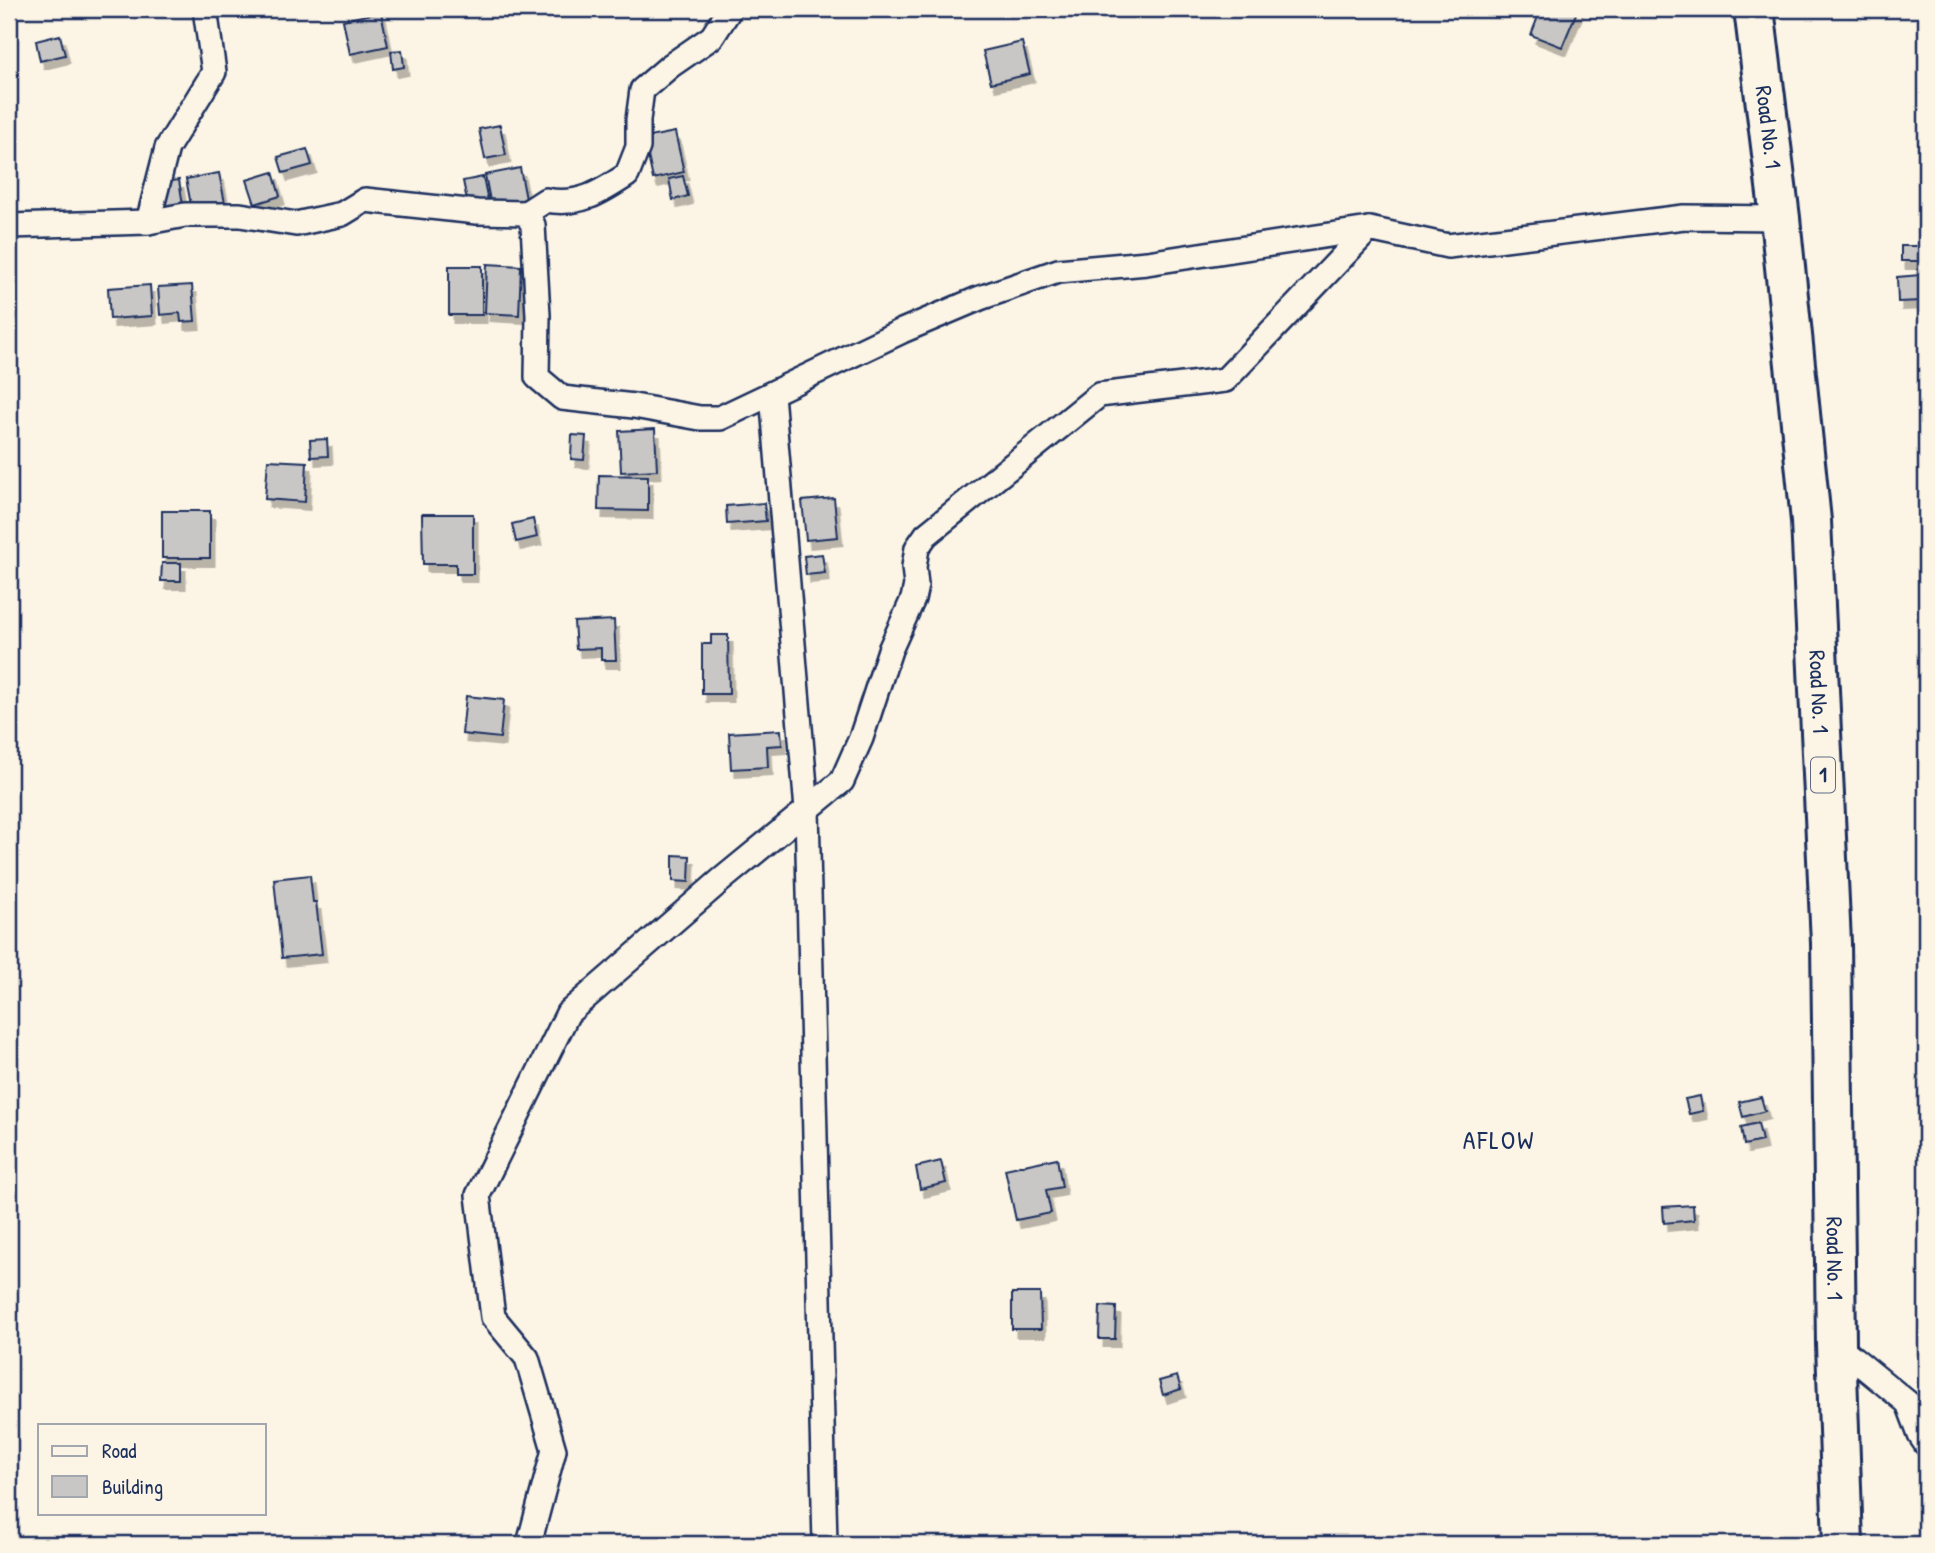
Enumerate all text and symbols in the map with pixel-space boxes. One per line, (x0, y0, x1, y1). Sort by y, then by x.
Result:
street label: Road No. 1 (1749, 84, 1790, 170)
street label: Road No. 1 (1802, 649, 1837, 734)
road number: 1 (1811, 758, 1835, 792)
district label: AFLOW (1463, 1122, 1535, 1157)
street label: Road No. 1 (1819, 1217, 1851, 1300)
legend (38, 1424, 266, 1514)
text: Road (102, 1436, 136, 1465)
text: Building (102, 1472, 163, 1501)

